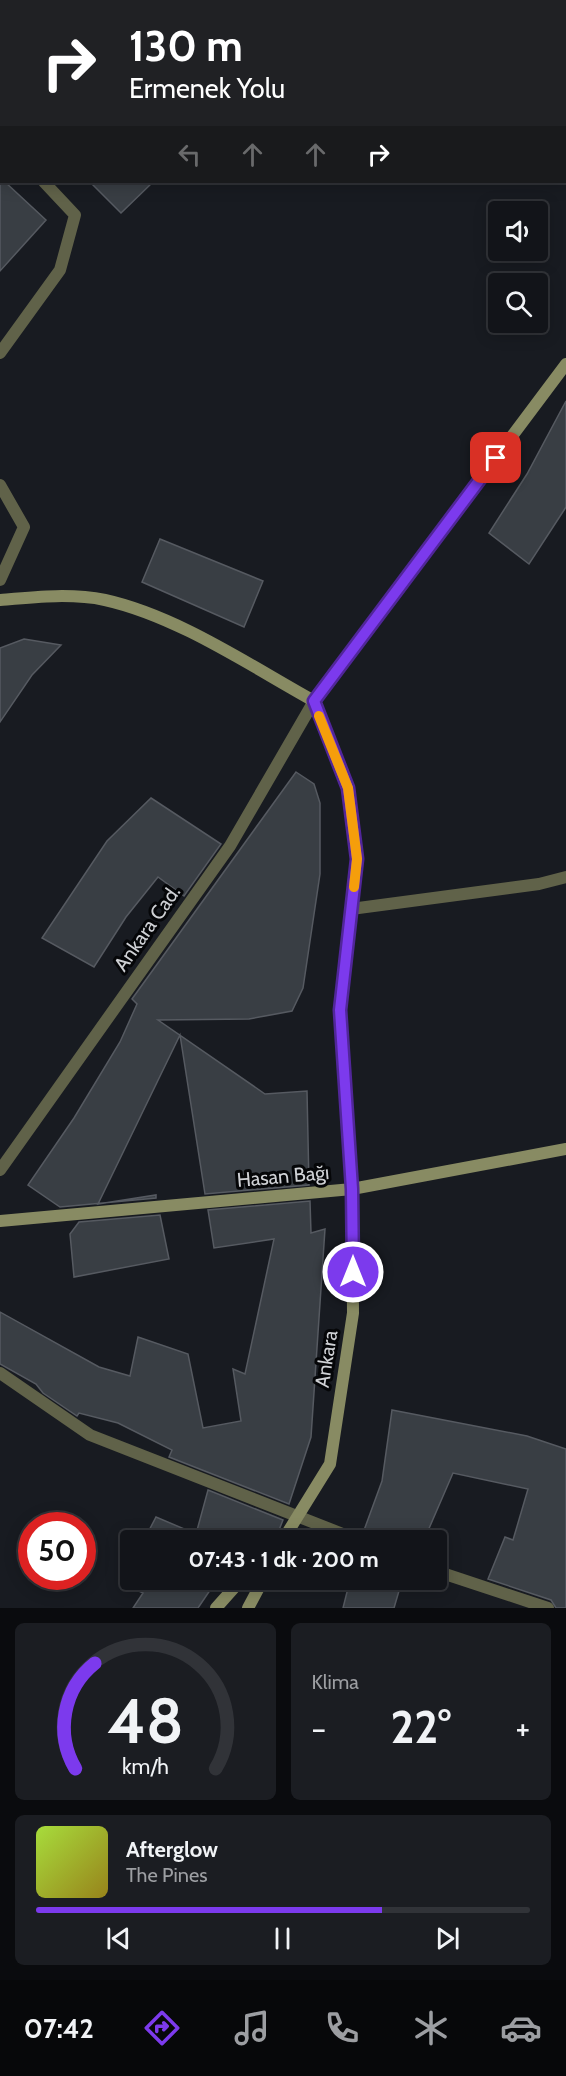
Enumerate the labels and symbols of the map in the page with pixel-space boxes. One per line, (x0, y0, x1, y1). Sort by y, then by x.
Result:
pin (470, 432, 521, 483)
street label: Ankara Cad. (109, 880, 185, 976)
street label: Hasan Bağı (236, 1160, 330, 1192)
position arrow (321, 1240, 385, 1304)
street label: Ankara (310, 1328, 342, 1389)
speed limit sign: 50 (18, 1512, 96, 1590)

